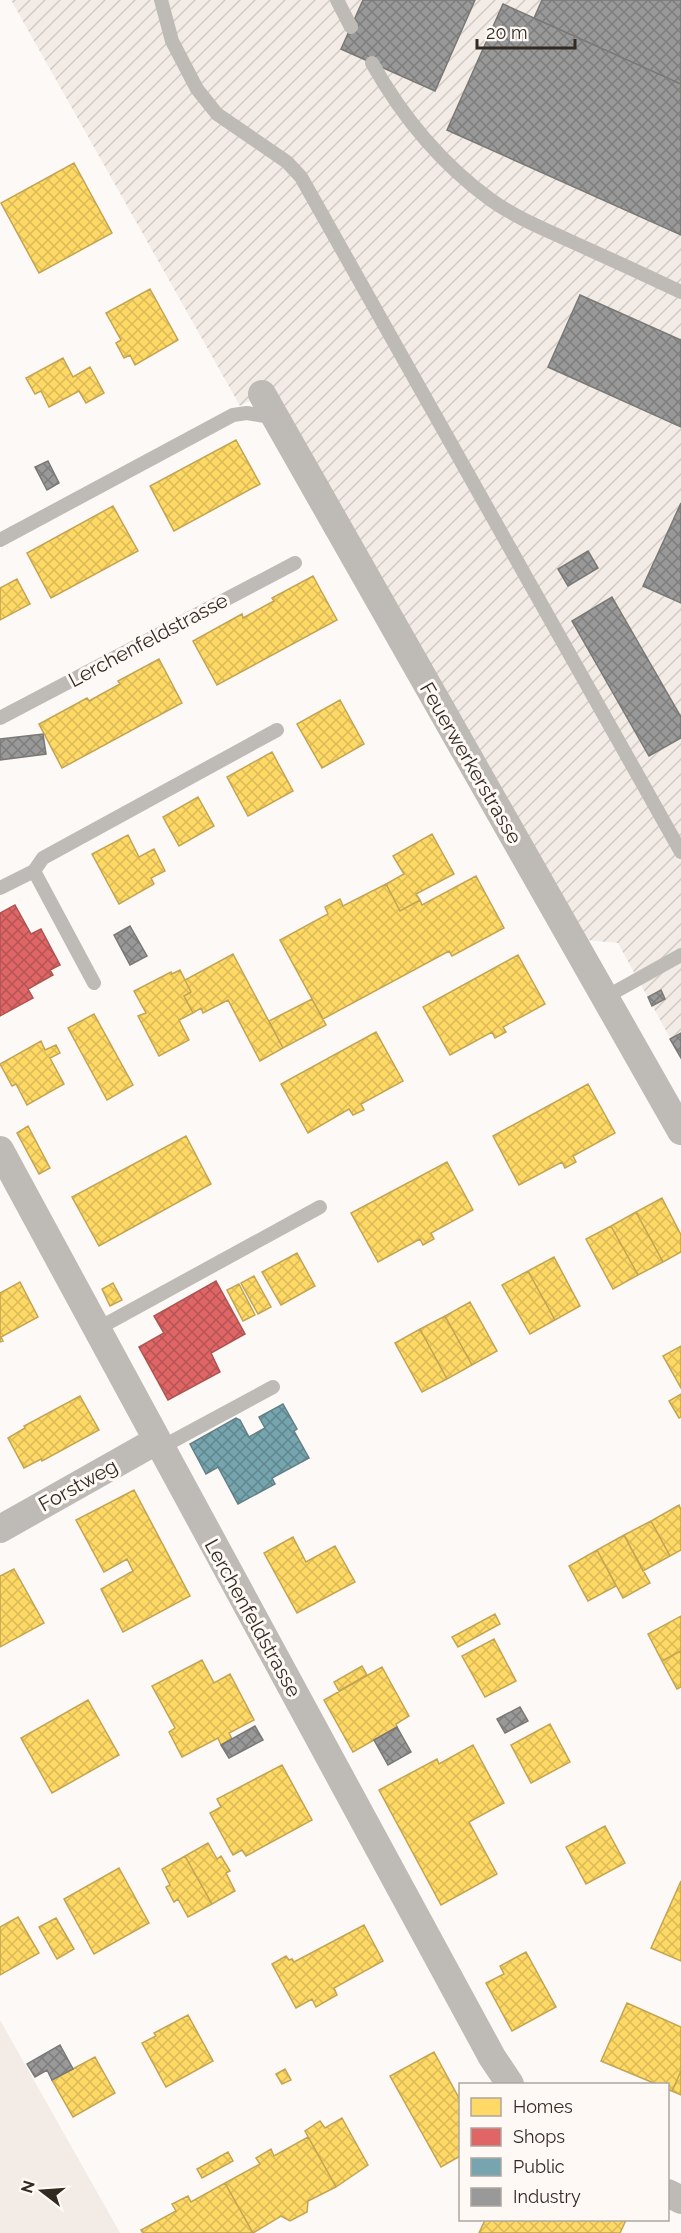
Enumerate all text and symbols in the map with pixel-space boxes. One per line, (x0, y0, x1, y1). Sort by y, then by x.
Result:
scale bar (477, 12, 574, 50)
text: 20 m (486, 22, 528, 43)
street label: Lerchenfeldstrasse (64, 588, 232, 692)
street label: Feuerwerkerstrasse (415, 678, 527, 848)
street label: Forstweg (34, 1454, 122, 1516)
street label: Lerchenfeldstrasse (200, 1535, 307, 1701)
legend (459, 2083, 669, 2221)
text: Homes (513, 2096, 573, 2117)
text: Shops (513, 2126, 565, 2147)
text: Public (513, 2156, 565, 2177)
north arrow (12, 2161, 72, 2221)
text: N (17, 2178, 39, 2195)
text: Industry (513, 2186, 581, 2207)

